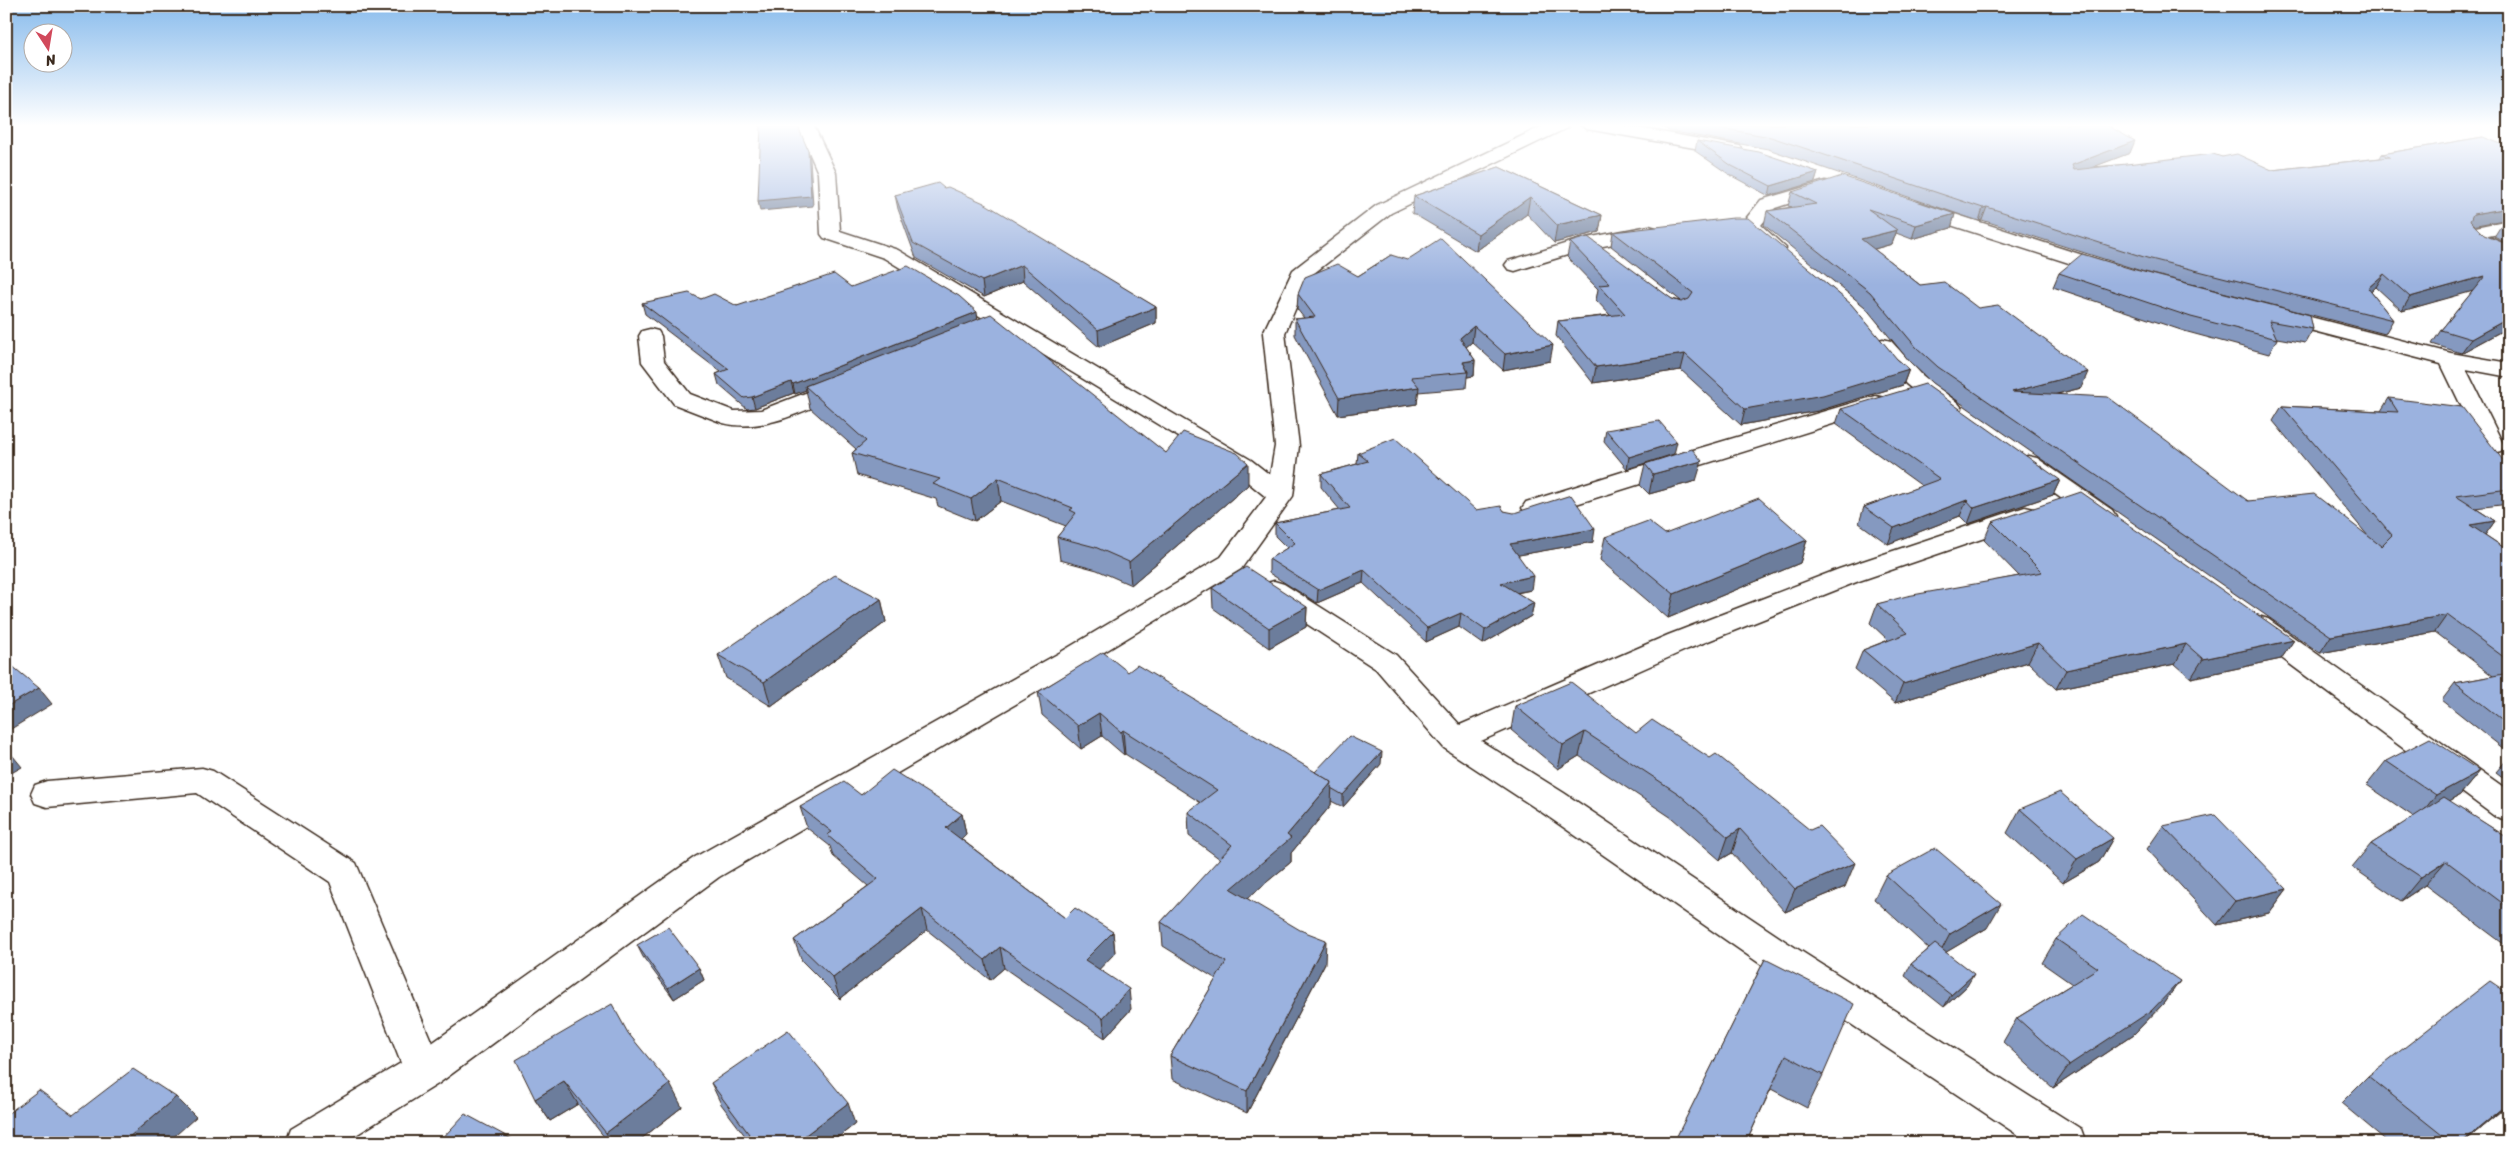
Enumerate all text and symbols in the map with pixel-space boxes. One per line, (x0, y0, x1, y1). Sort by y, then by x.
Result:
north arrow (22, 22, 72, 72)
text: N (43, 47, 59, 74)

